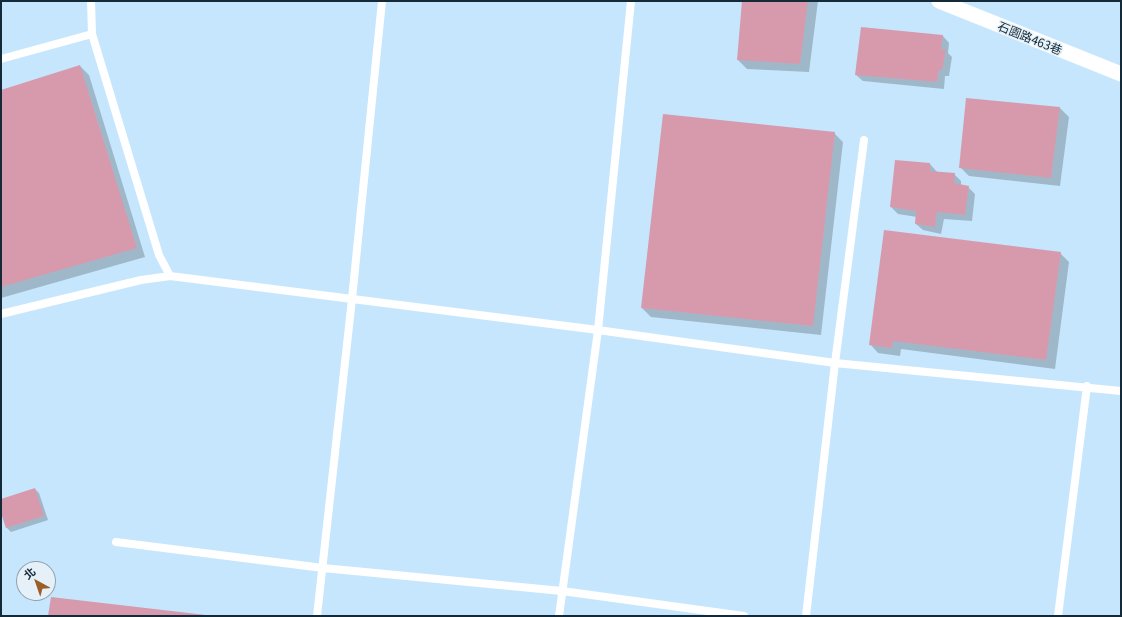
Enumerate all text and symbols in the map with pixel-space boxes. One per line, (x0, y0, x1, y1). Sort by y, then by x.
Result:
street label: 石園路463巷 (996, 19, 1064, 57)
north arrow (16, 561, 56, 601)
text: 北 (20, 563, 38, 582)

